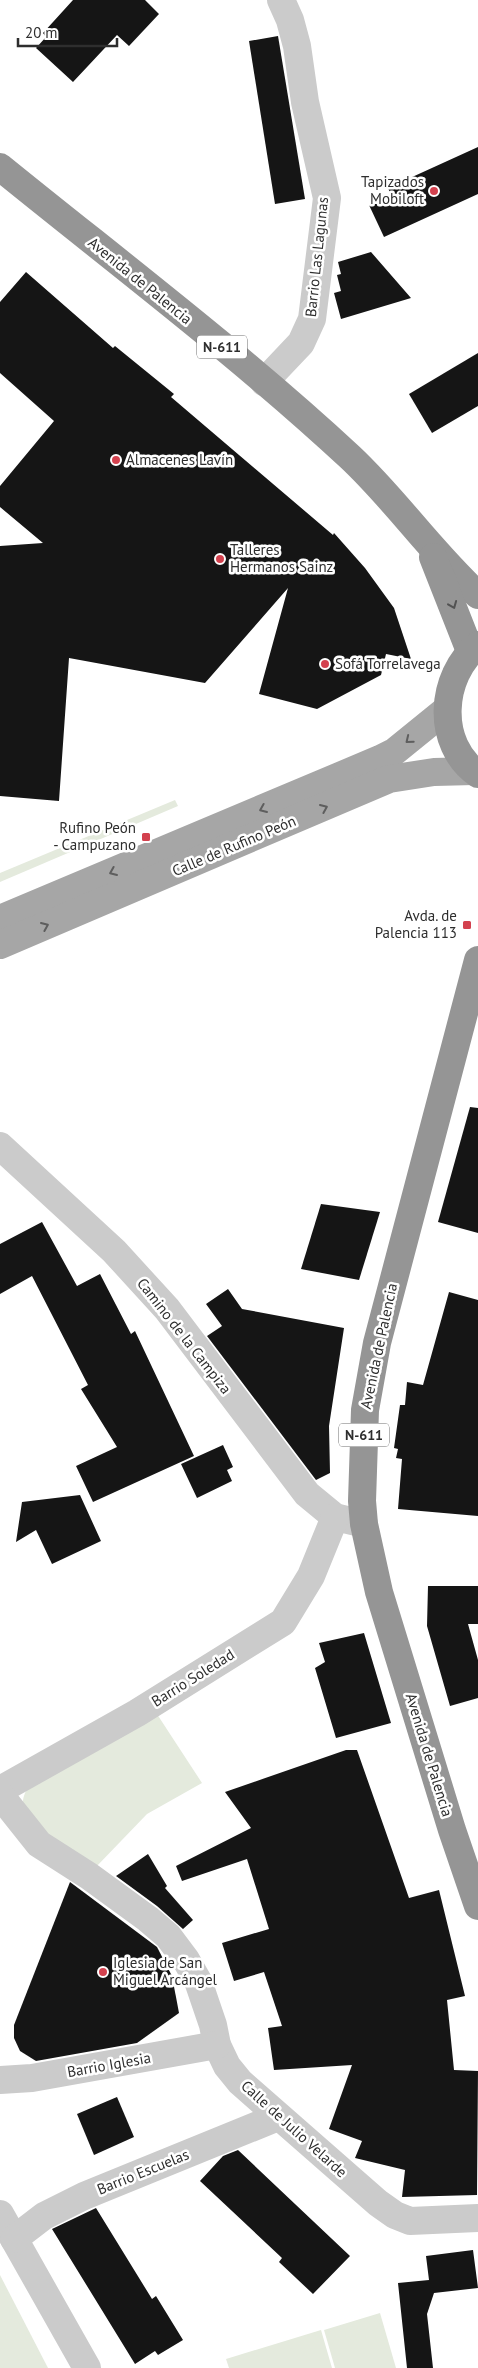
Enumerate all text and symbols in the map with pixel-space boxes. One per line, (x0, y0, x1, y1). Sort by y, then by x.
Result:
scale bar (18, 15, 116, 47)
text: 20 m (25, 23, 58, 42)
place label: Tapizados Mobiloft (361, 172, 424, 208)
marker: Tapizados Mobiloft (428, 185, 440, 197)
street label: Barrio Las Lagunas (301, 196, 332, 318)
street label: Avenida de Palencia (85, 233, 196, 328)
road number: N-611 (197, 336, 247, 358)
place label: Almacenes Lavín (126, 450, 233, 469)
marker: Almacenes Lavín (110, 454, 122, 466)
place label: Talleres Hermanos Sainz (230, 540, 333, 576)
marker: Talleres Hermanos Sainz (214, 553, 226, 565)
one-way arrow (447, 601, 457, 609)
place label: Sofá Torrelavega (335, 654, 441, 673)
marker: Sofá Torrelavega (319, 658, 331, 670)
one-way arrow (406, 734, 415, 742)
one-way arrow (259, 803, 268, 813)
one-way arrow (319, 804, 328, 815)
street label: Calle de Rufino Peón (169, 811, 299, 880)
place label: Rufino Peón - Campuzano (53, 818, 136, 854)
marker: Rufino Peón - Campuzano (140, 831, 152, 843)
one-way arrow (109, 865, 118, 876)
place label: Avda. de Palencia 113 (375, 906, 457, 942)
marker: Avda. de Palencia 113 (461, 919, 473, 931)
one-way arrow (40, 921, 49, 932)
street label: Camino de la Campiza (133, 1274, 236, 1397)
street label: Avenida de Palencia (356, 1281, 401, 1411)
road number: N-611 (339, 1424, 389, 1446)
street label: Barrio Soledad (148, 1645, 238, 1711)
street label: Avenida de Palencia (402, 1691, 457, 1819)
place label: Iglesia de San Miguel Arcángel (113, 1953, 218, 1989)
marker: Iglesia de San Miguel Arcángel (97, 1966, 109, 1978)
street label: Barrio Iglesia (66, 2048, 152, 2081)
street label: Calle de Julio Velarde (237, 2076, 351, 2181)
street label: Barrio Escuelas (94, 2144, 192, 2199)

